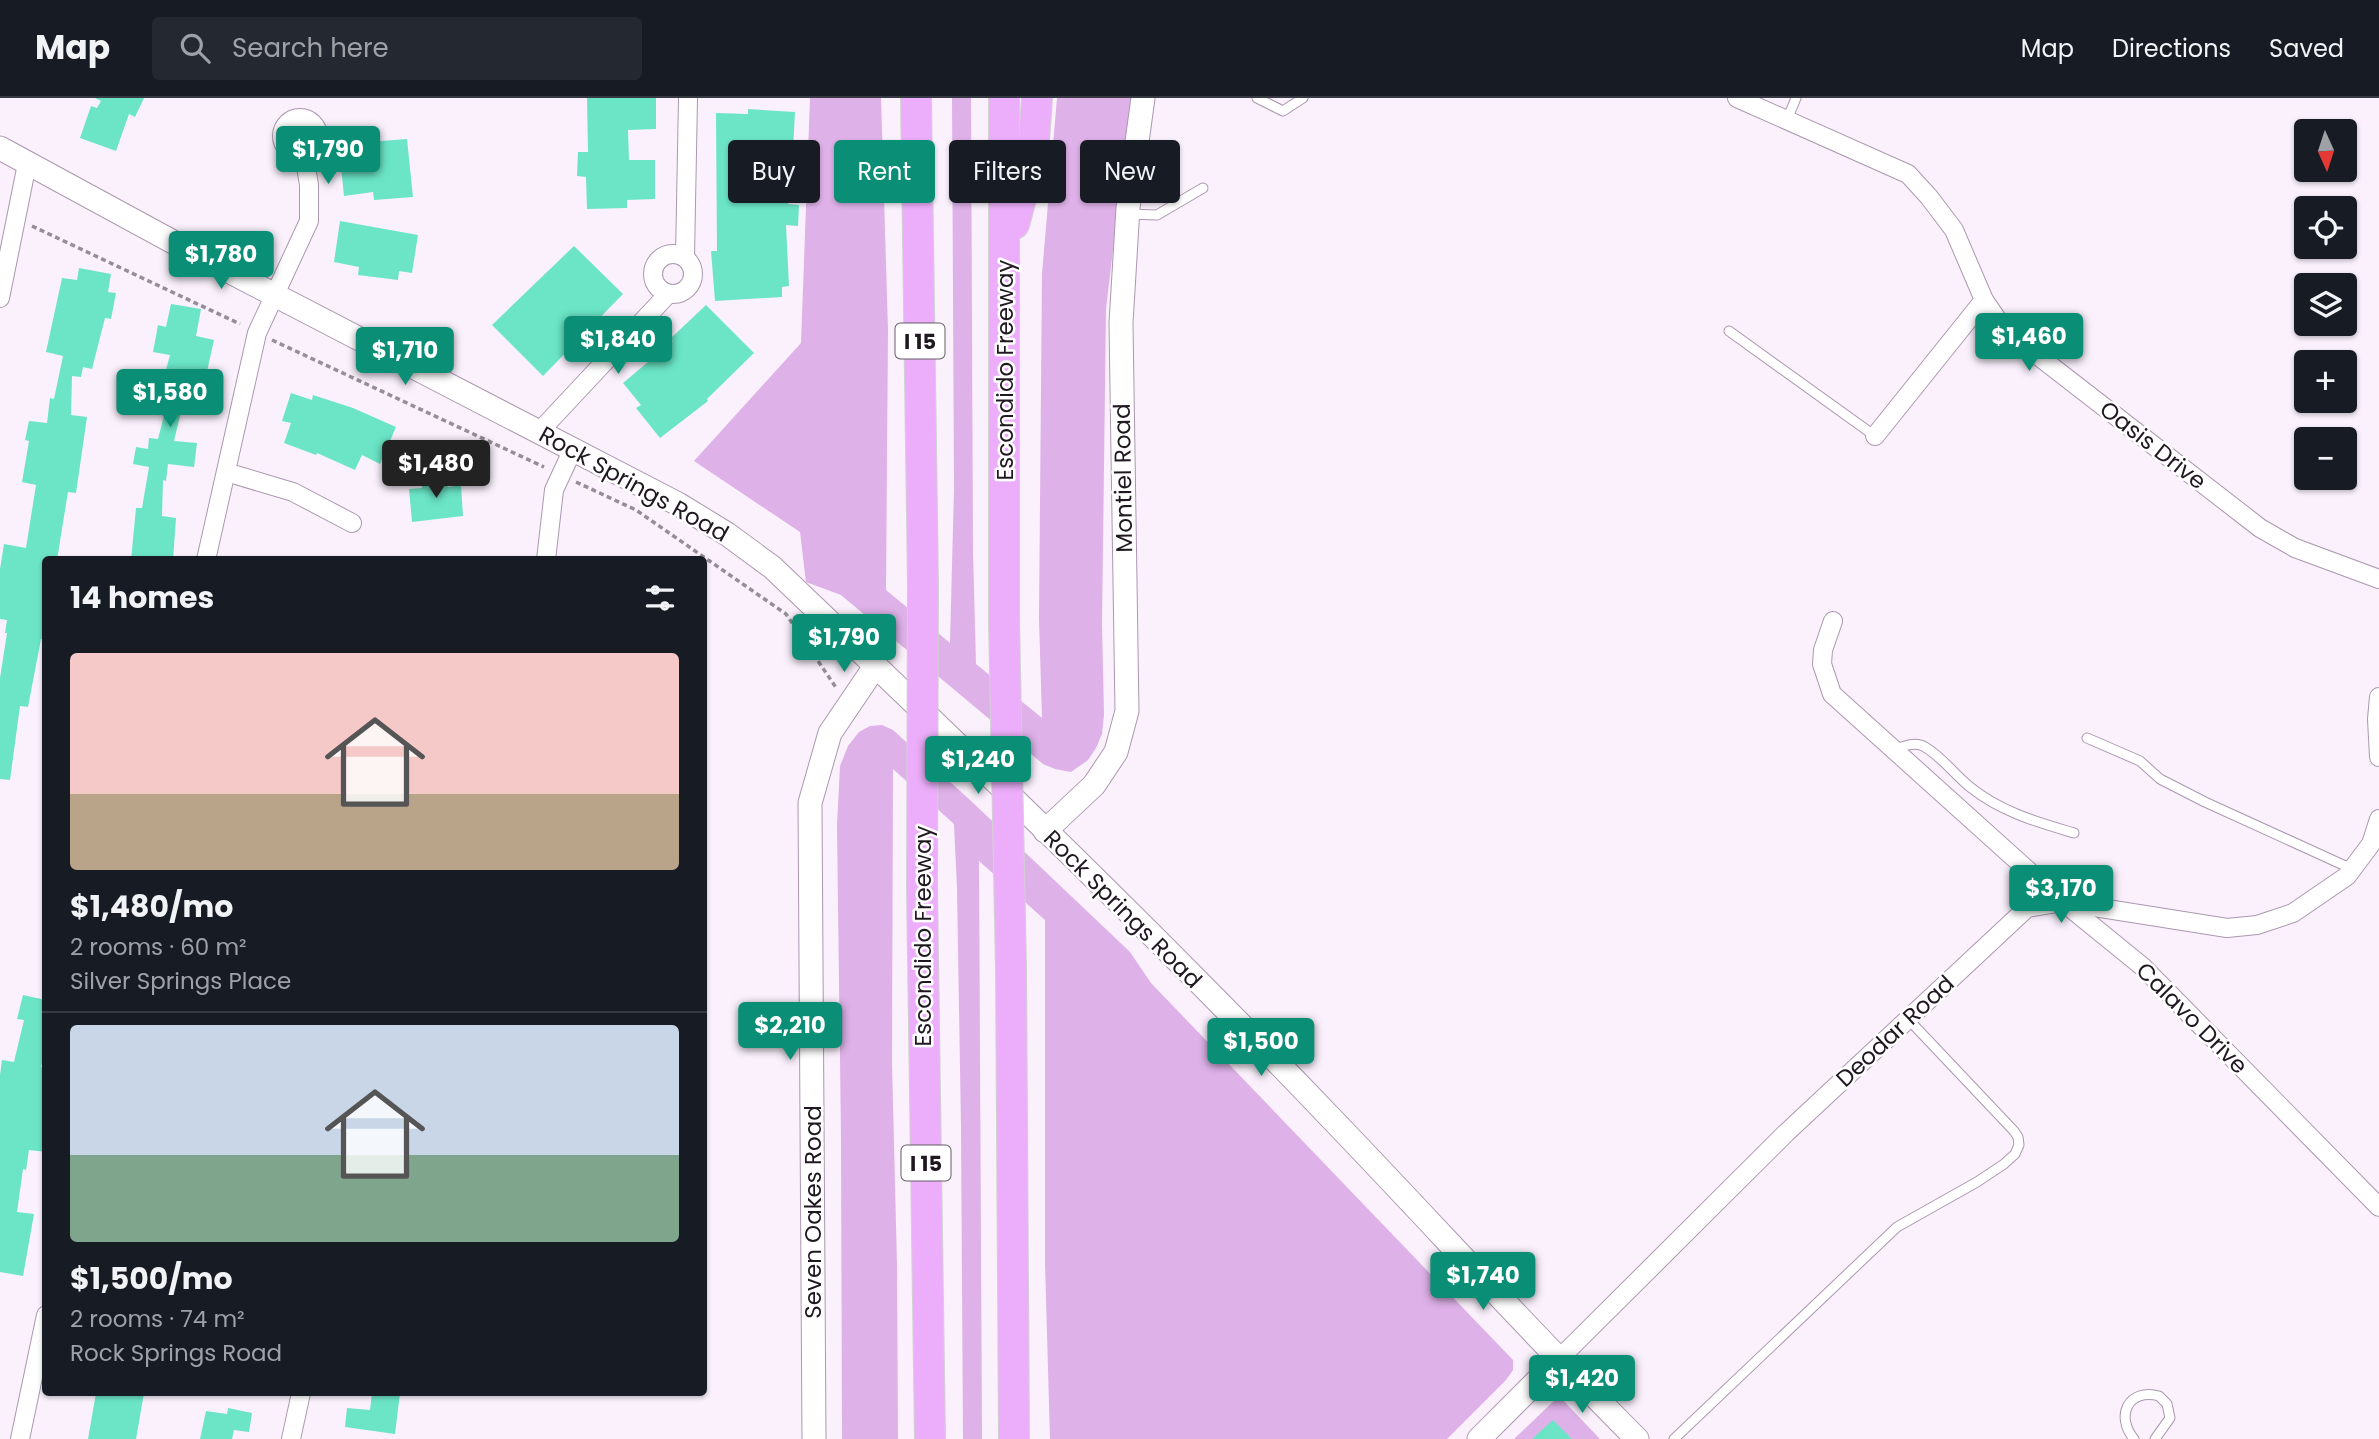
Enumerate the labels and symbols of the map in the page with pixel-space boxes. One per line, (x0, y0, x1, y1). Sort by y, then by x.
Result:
north arrow (2294, 119, 2357, 182)
pin: $1,790 (271, 126, 385, 186)
pin: $1,780 (164, 232, 278, 291)
street label: Escondido Freeway (989, 260, 1021, 480)
pin: $1,460 (1972, 314, 2086, 373)
pin: $1,840 (561, 316, 675, 376)
road number: I 15 (895, 324, 944, 358)
pin: $1,710 (348, 328, 462, 387)
pin: $1,580 (113, 370, 227, 429)
street label: Oasis Drive (2093, 393, 2213, 497)
street label: Montiel Road (1106, 403, 1140, 553)
street label: Rock Springs Road (533, 419, 735, 549)
pin: $1,480 (379, 440, 493, 500)
pin: $1,790 (787, 614, 901, 674)
pin: $1,240 (921, 736, 1035, 796)
street label: Rock Springs Road (1037, 823, 1209, 995)
street label: Escondido Freeway (907, 826, 939, 1046)
pin: $3,170 (2004, 866, 2118, 925)
street label: Calavo Drive (2129, 955, 2255, 1081)
street label: Deodar Road (1829, 968, 1961, 1094)
pin: $2,210 (733, 1002, 847, 1062)
pin: $1,500 (1204, 1018, 1318, 1078)
street label: Seven Oakes Road (797, 1105, 829, 1319)
road number: I 15 (902, 1146, 950, 1180)
pin: $1,740 (1426, 1252, 1540, 1312)
pin: $1,420 (1525, 1356, 1639, 1415)

